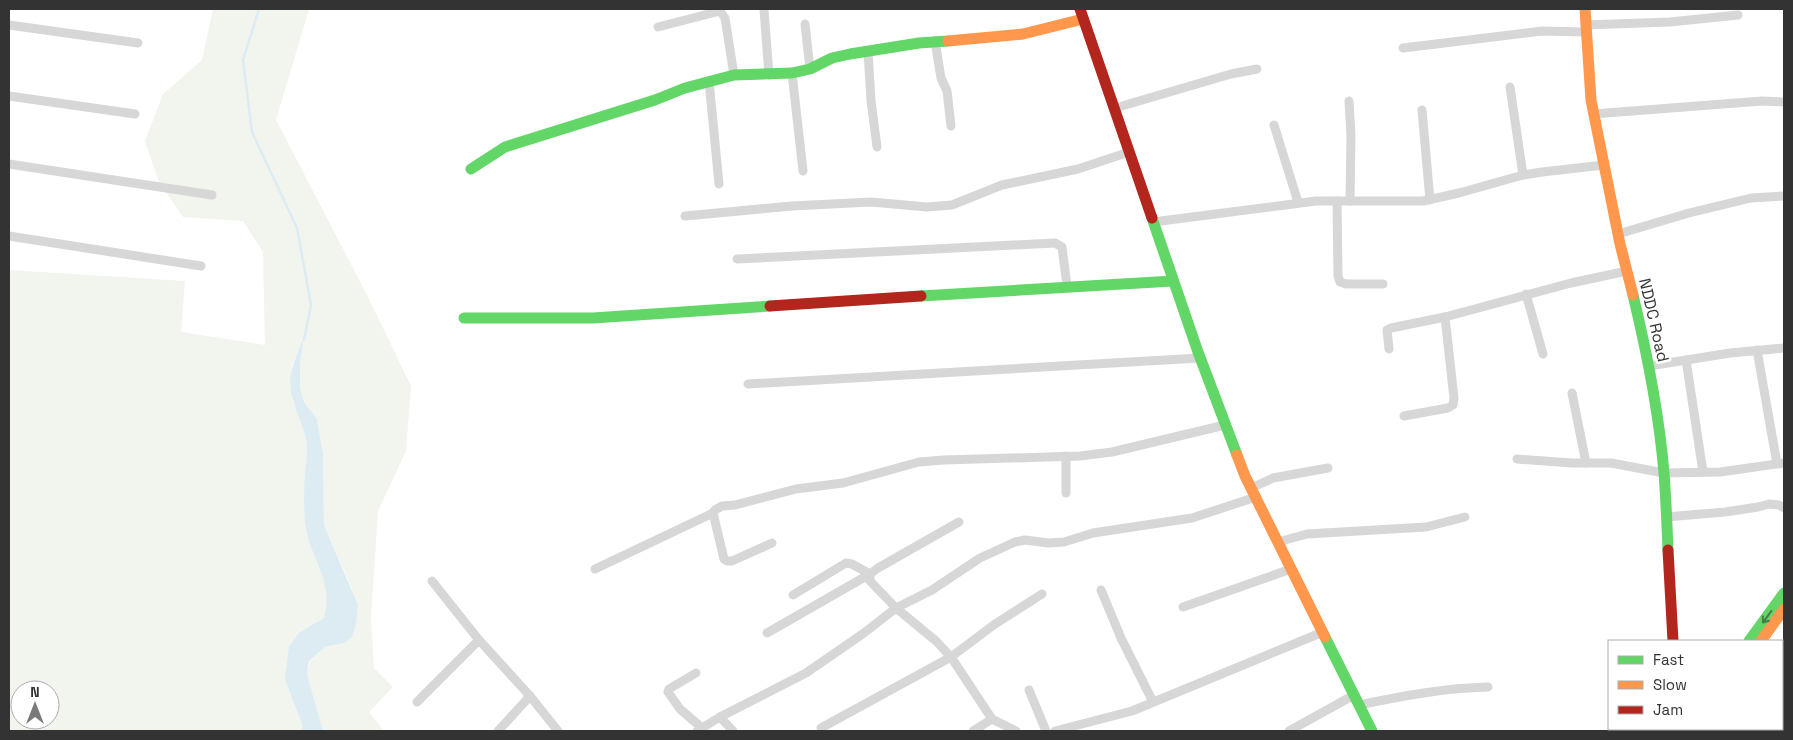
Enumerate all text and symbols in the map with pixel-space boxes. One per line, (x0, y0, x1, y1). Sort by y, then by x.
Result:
street label: NDDC Road (1634, 276, 1674, 364)
one-way arrow (1761, 610, 1772, 623)
legend (1608, 640, 1783, 730)
text: Fast (1653, 650, 1684, 669)
text: Slow (1653, 675, 1687, 694)
north arrow (10, 680, 60, 730)
text: N (30, 683, 40, 701)
text: Jam (1653, 700, 1683, 719)

